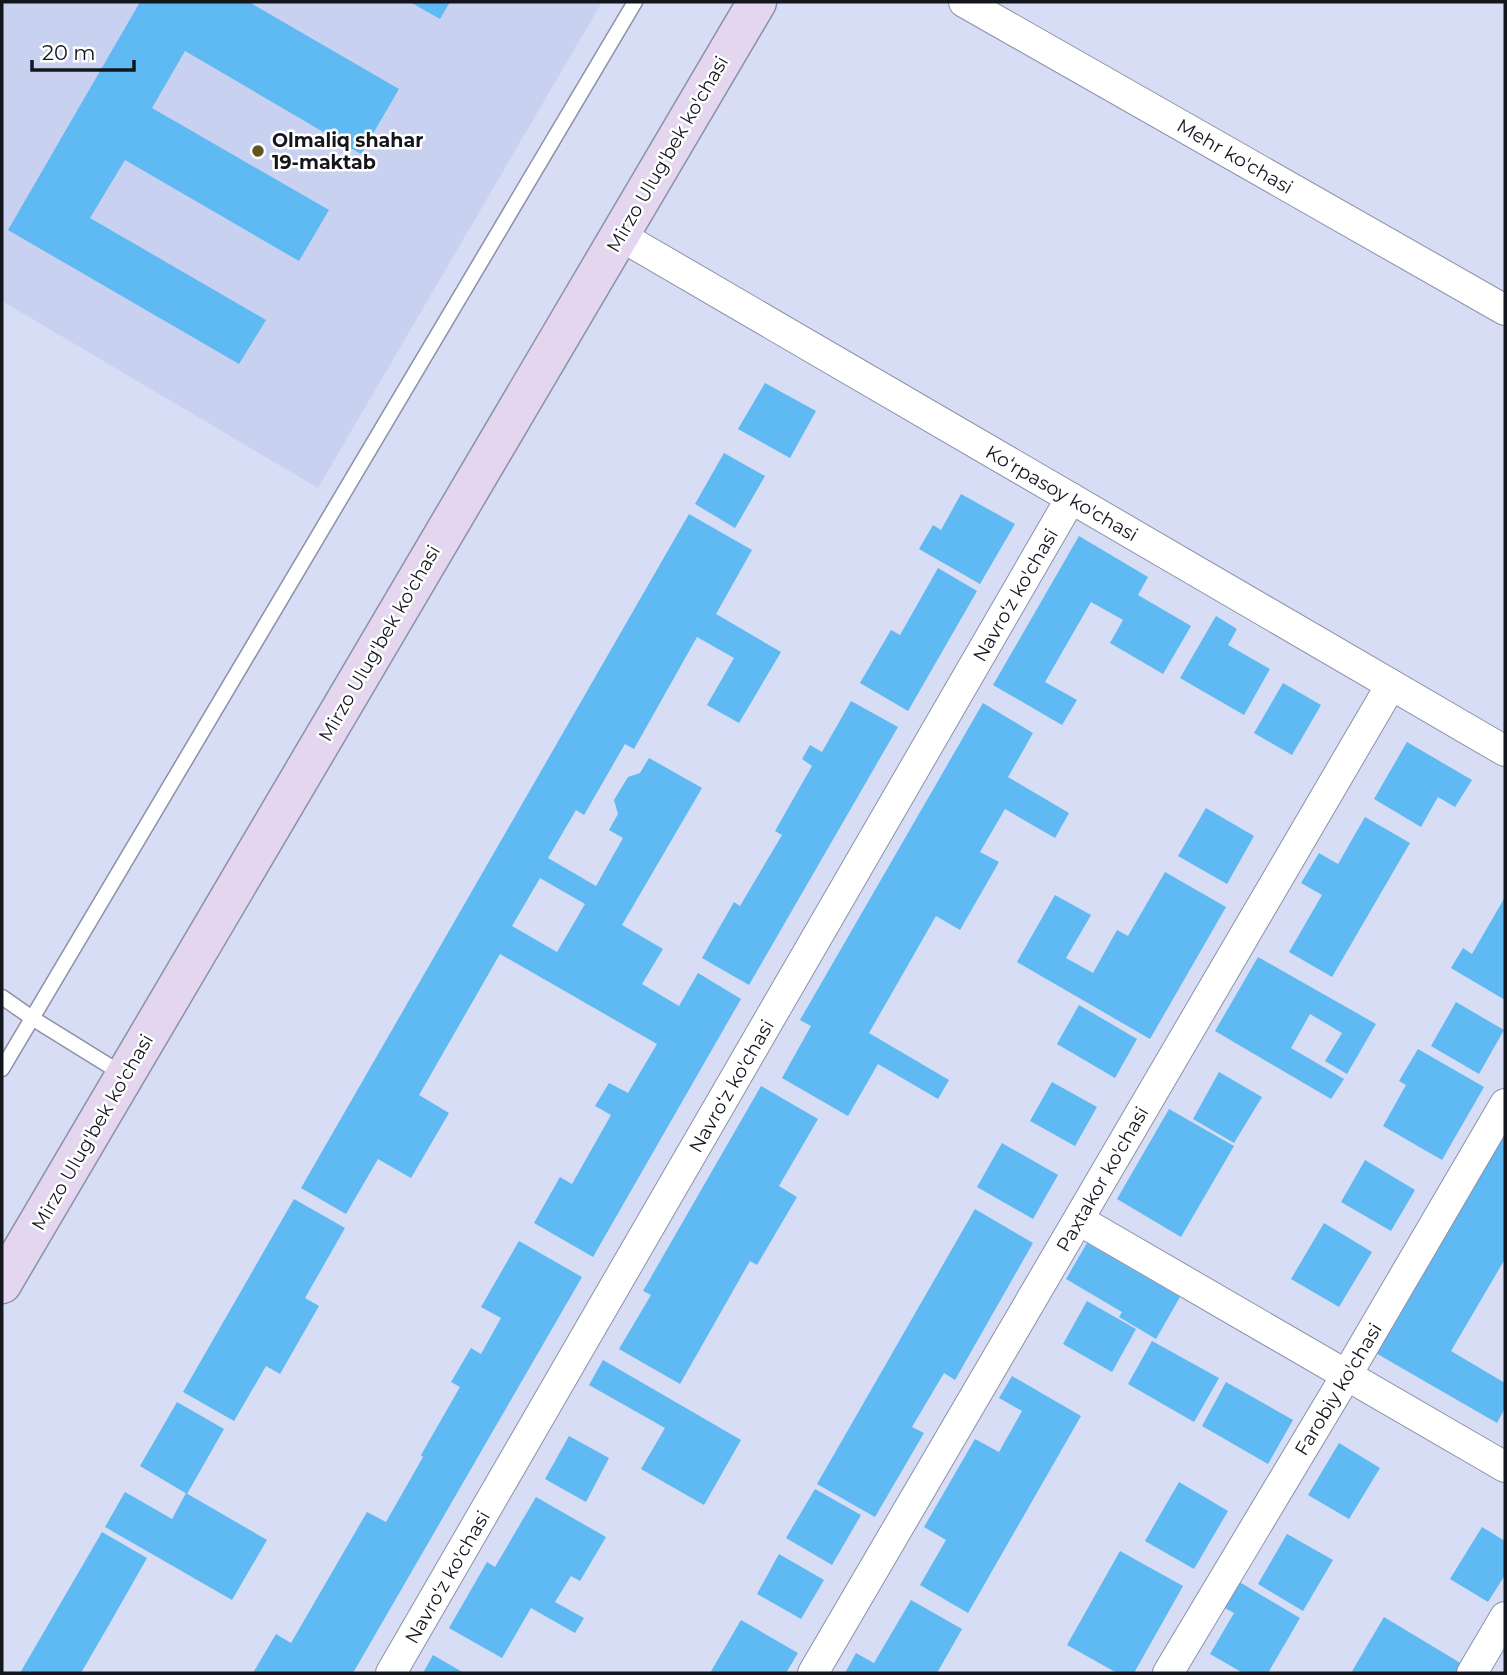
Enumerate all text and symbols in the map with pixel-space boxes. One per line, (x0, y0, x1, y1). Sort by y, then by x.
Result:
scale bar (32, 28, 133, 72)
text: 20 m (42, 40, 96, 65)
street label: Mirzo Ulug'bek ko'chasi (602, 52, 733, 257)
street label: Mehr ko'chasi (1173, 114, 1297, 199)
place label: Olmaliq shahar 19-maktab (272, 129, 423, 174)
marker: Olmaliq shahar 19-maktab (250, 143, 266, 159)
street label: Ko‘rpasoy ko'chasi (981, 440, 1142, 546)
street label: Navro‘z ko'chasi (968, 525, 1063, 666)
street label: Mirzo Ulug'bek ko'chasi (314, 541, 445, 746)
street label: Navro‘z ko'chasi (684, 1016, 779, 1157)
street label: Mirzo Ulug'bek ko'chasi (27, 1030, 158, 1235)
street label: Paxtakor ko'chasi (1052, 1103, 1153, 1256)
street label: Farobiy ko'chasi (1290, 1319, 1387, 1460)
street label: Navro‘z ko'chasi (400, 1507, 495, 1648)

